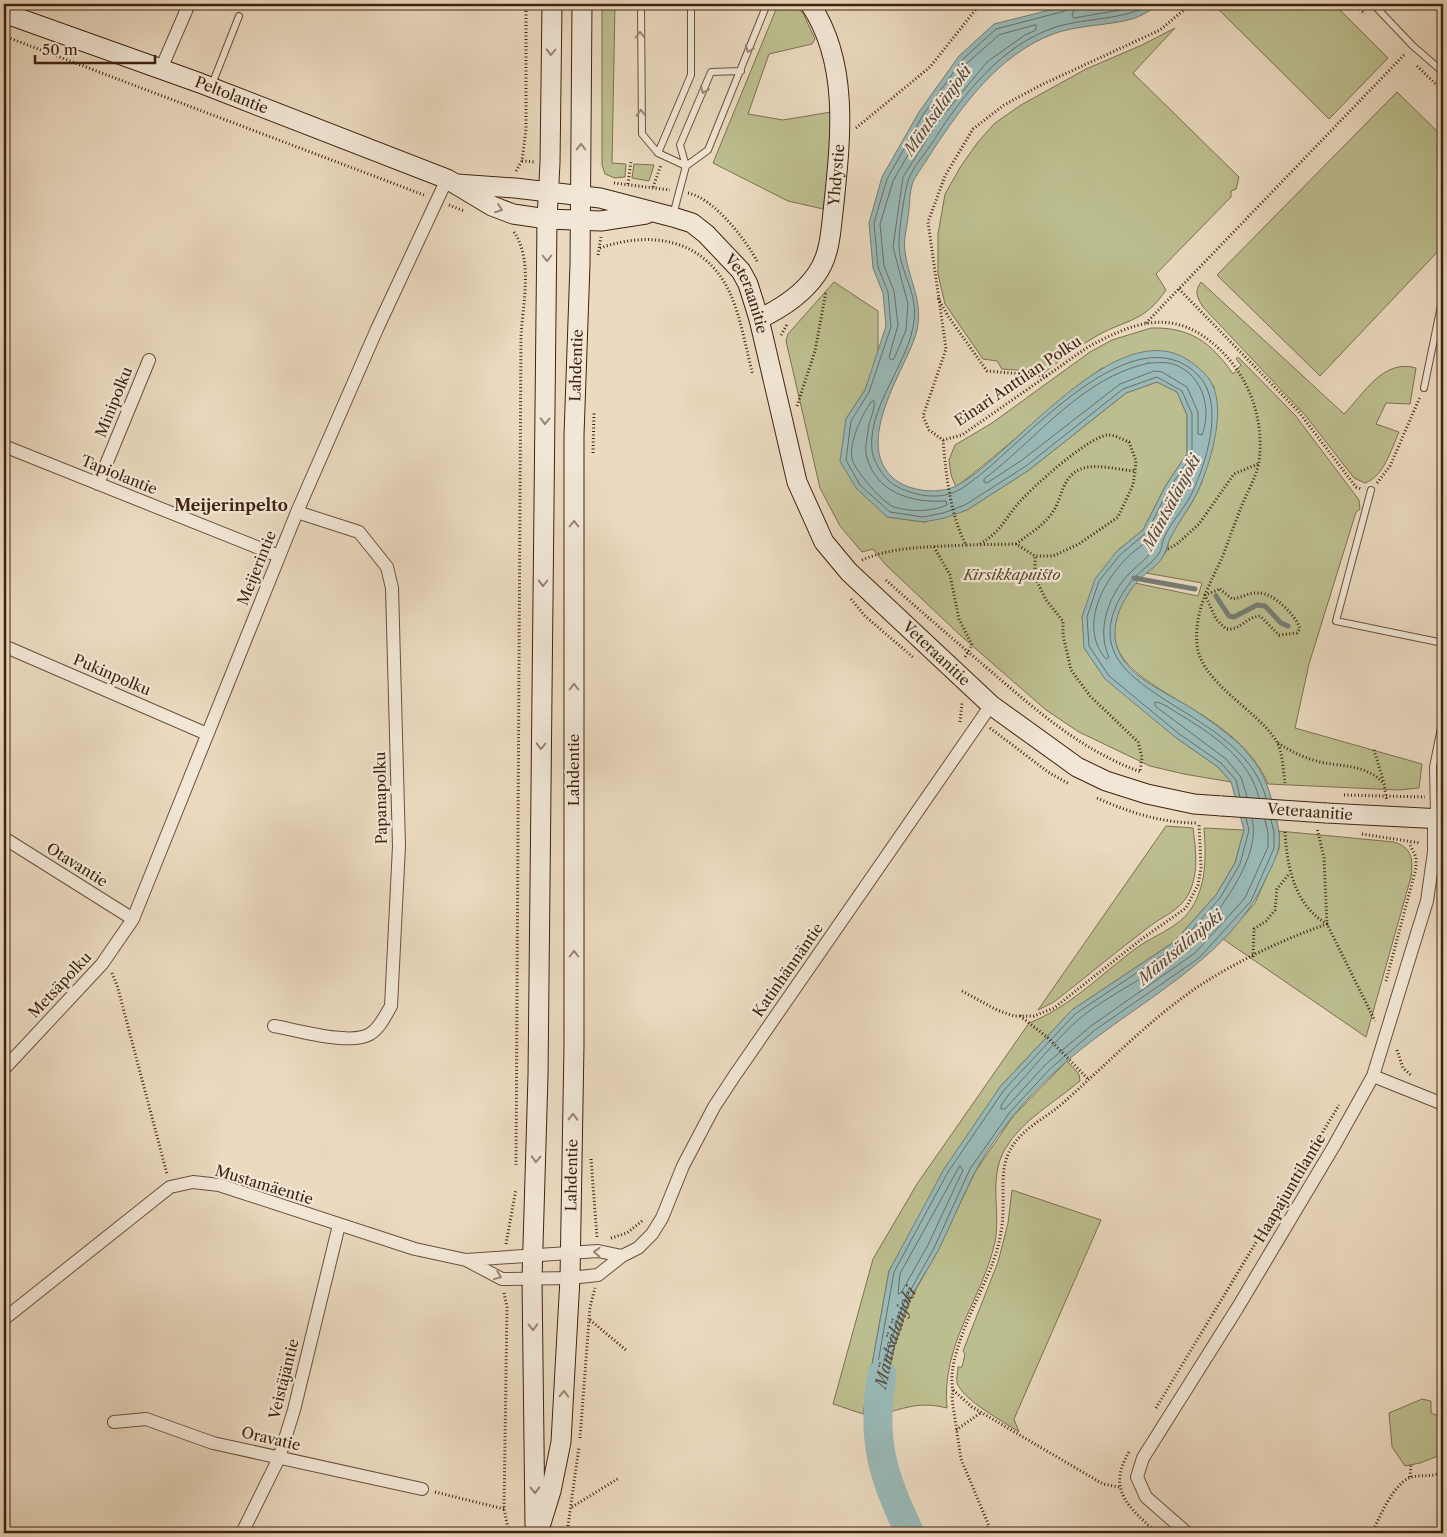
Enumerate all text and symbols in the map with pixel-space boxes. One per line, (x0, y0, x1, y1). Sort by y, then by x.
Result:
one-way arrow (635, 31, 646, 39)
scale bar (35, 32, 155, 64)
text: 50 m (42, 40, 78, 59)
one-way arrow (745, 44, 755, 53)
one-way arrow (546, 49, 556, 57)
water label: Mäntsälänjoki (897, 60, 976, 161)
street label: Peltolantie (192, 72, 271, 118)
one-way arrow (699, 85, 710, 94)
one-way arrow (636, 108, 647, 116)
one-way arrow (576, 143, 586, 150)
street label: Yhdystie (824, 143, 848, 208)
one-way arrow (494, 203, 502, 213)
street label: Veteraanitie (720, 249, 772, 335)
one-way arrow (542, 254, 552, 262)
street label: Lahdentie (565, 329, 587, 402)
street label: Einari Anttilan Polku (951, 331, 1085, 430)
street label: Minipolku (91, 364, 136, 440)
one-way arrow (540, 417, 550, 425)
water label: Mäntsälänjoki (1136, 450, 1205, 555)
street label: Tapiolantie (78, 451, 160, 498)
district label: Meijerinpelto (174, 495, 288, 515)
one-way arrow (569, 520, 579, 528)
street label: Meijerintie (233, 528, 280, 608)
park label: Kirsikkapuisto (962, 565, 1061, 584)
one-way arrow (538, 580, 548, 587)
street label: Veteraanitie (898, 616, 974, 690)
street label: Pukinpolku (70, 650, 154, 699)
one-way arrow (569, 682, 579, 690)
street label: Lahdentie (564, 734, 583, 806)
one-way arrow (536, 742, 547, 750)
street label: Papanapolku (370, 751, 391, 845)
street label: Veteraanitie (1266, 799, 1354, 824)
street label: Otavantie (43, 838, 111, 891)
water label: Mäntsälänjoki (1132, 905, 1228, 990)
street label: Katinhännäntie (748, 919, 827, 1020)
street label: Metsäpolku (24, 948, 95, 1022)
one-way arrow (569, 950, 579, 958)
one-way arrow (568, 1112, 578, 1120)
street label: Haapajunttilantie (1250, 1130, 1330, 1246)
street label: Lahdentie (561, 1139, 581, 1212)
one-way arrow (530, 1156, 541, 1164)
street label: Mustamäentie (213, 1161, 316, 1208)
one-way arrow (592, 1247, 600, 1258)
one-way arrow (493, 1269, 502, 1280)
water label: Mäntsälänjoki (870, 1282, 921, 1392)
one-way arrow (528, 1324, 538, 1332)
street label: Veistäjäntie (264, 1337, 303, 1422)
one-way arrow (558, 1389, 569, 1397)
street label: Oravatie (240, 1422, 303, 1455)
one-way arrow (530, 1486, 540, 1494)

